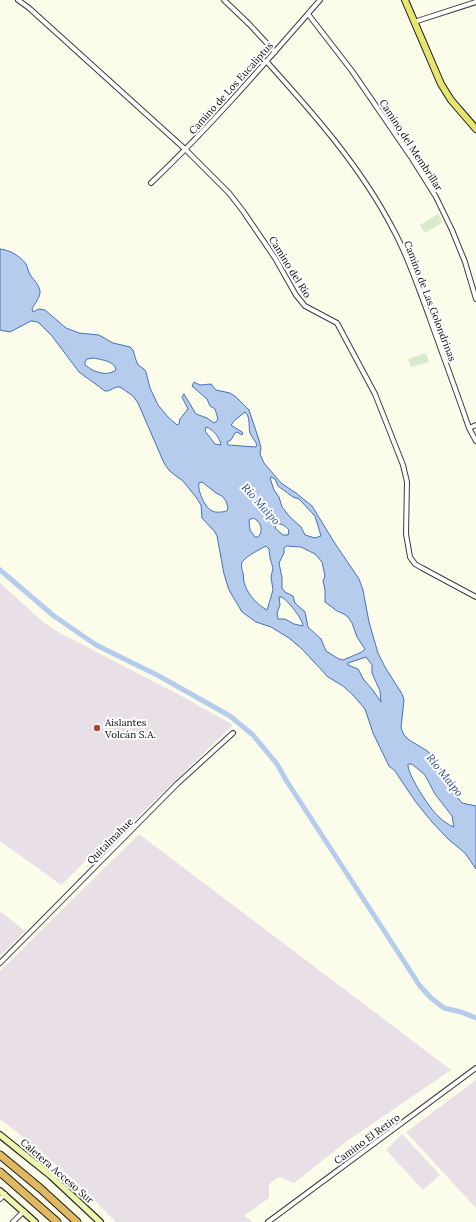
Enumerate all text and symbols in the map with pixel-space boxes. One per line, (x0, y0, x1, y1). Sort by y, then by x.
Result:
street label: Camino de Los Eucaliptus (186, 39, 276, 137)
street label: Camino del Membrillar (377, 97, 446, 194)
street label: Camino del Río (266, 234, 314, 300)
street label: Camino de Las Golondrinas (401, 239, 459, 363)
water label: Río Maipo (239, 480, 283, 528)
place label: Aislantes Volcán S.A. (104, 716, 156, 741)
marker: Aislantes Volcán S.A. (92, 723, 102, 733)
water label: Río Maipo (424, 751, 467, 799)
street label: Quitalmahue (84, 815, 136, 867)
street label: Camino El Retiro (331, 1111, 403, 1167)
street label: Caletera Acceso Sur (18, 1136, 97, 1207)

